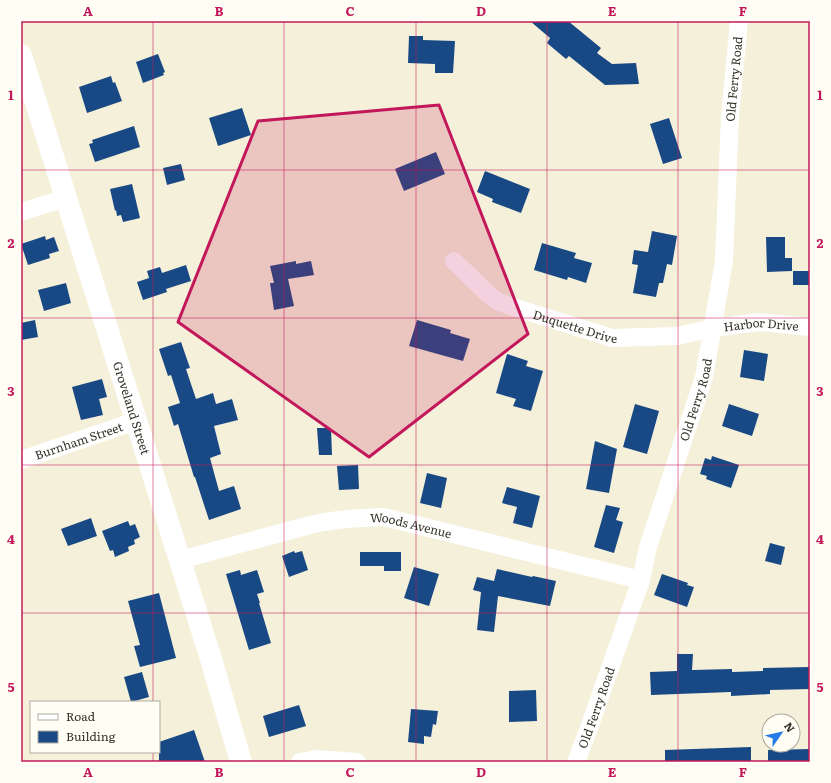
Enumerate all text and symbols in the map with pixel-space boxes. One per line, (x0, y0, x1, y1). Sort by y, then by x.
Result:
text: A (83, 1, 93, 20)
text: B (215, 1, 224, 20)
text: C (345, 1, 355, 20)
text: D (476, 1, 486, 20)
text: E (608, 1, 617, 20)
text: F (739, 1, 747, 20)
street label: Old Ferry Road (721, 35, 747, 122)
text: 1 (8, 85, 14, 104)
text: 1 (817, 85, 823, 104)
text: 2 (8, 233, 15, 252)
text: 2 (817, 233, 824, 252)
street label: Duquette Drive (531, 305, 617, 347)
street label: Harbor Drive (722, 313, 800, 336)
street label: Old Ferry Road (675, 356, 716, 443)
street label: Groveland Street (109, 359, 155, 457)
text: 3 (7, 381, 15, 400)
text: 3 (816, 381, 824, 400)
street label: Burnham Street (32, 417, 125, 464)
street label: Woods Avenue (370, 508, 454, 542)
text: 4 (7, 529, 15, 548)
text: 4 (816, 529, 824, 548)
street label: Old Ferry Road (573, 664, 619, 751)
text: 5 (7, 677, 15, 696)
text: 5 (816, 677, 824, 696)
legend (30, 701, 160, 753)
text: Road (66, 707, 96, 725)
north arrow (761, 713, 801, 753)
text: N (781, 719, 799, 735)
text: Building (66, 727, 116, 745)
text: A (83, 762, 93, 781)
text: B (215, 762, 224, 781)
text: C (345, 762, 355, 781)
text: D (476, 762, 486, 781)
text: E (608, 762, 617, 781)
text: F (739, 762, 747, 781)

